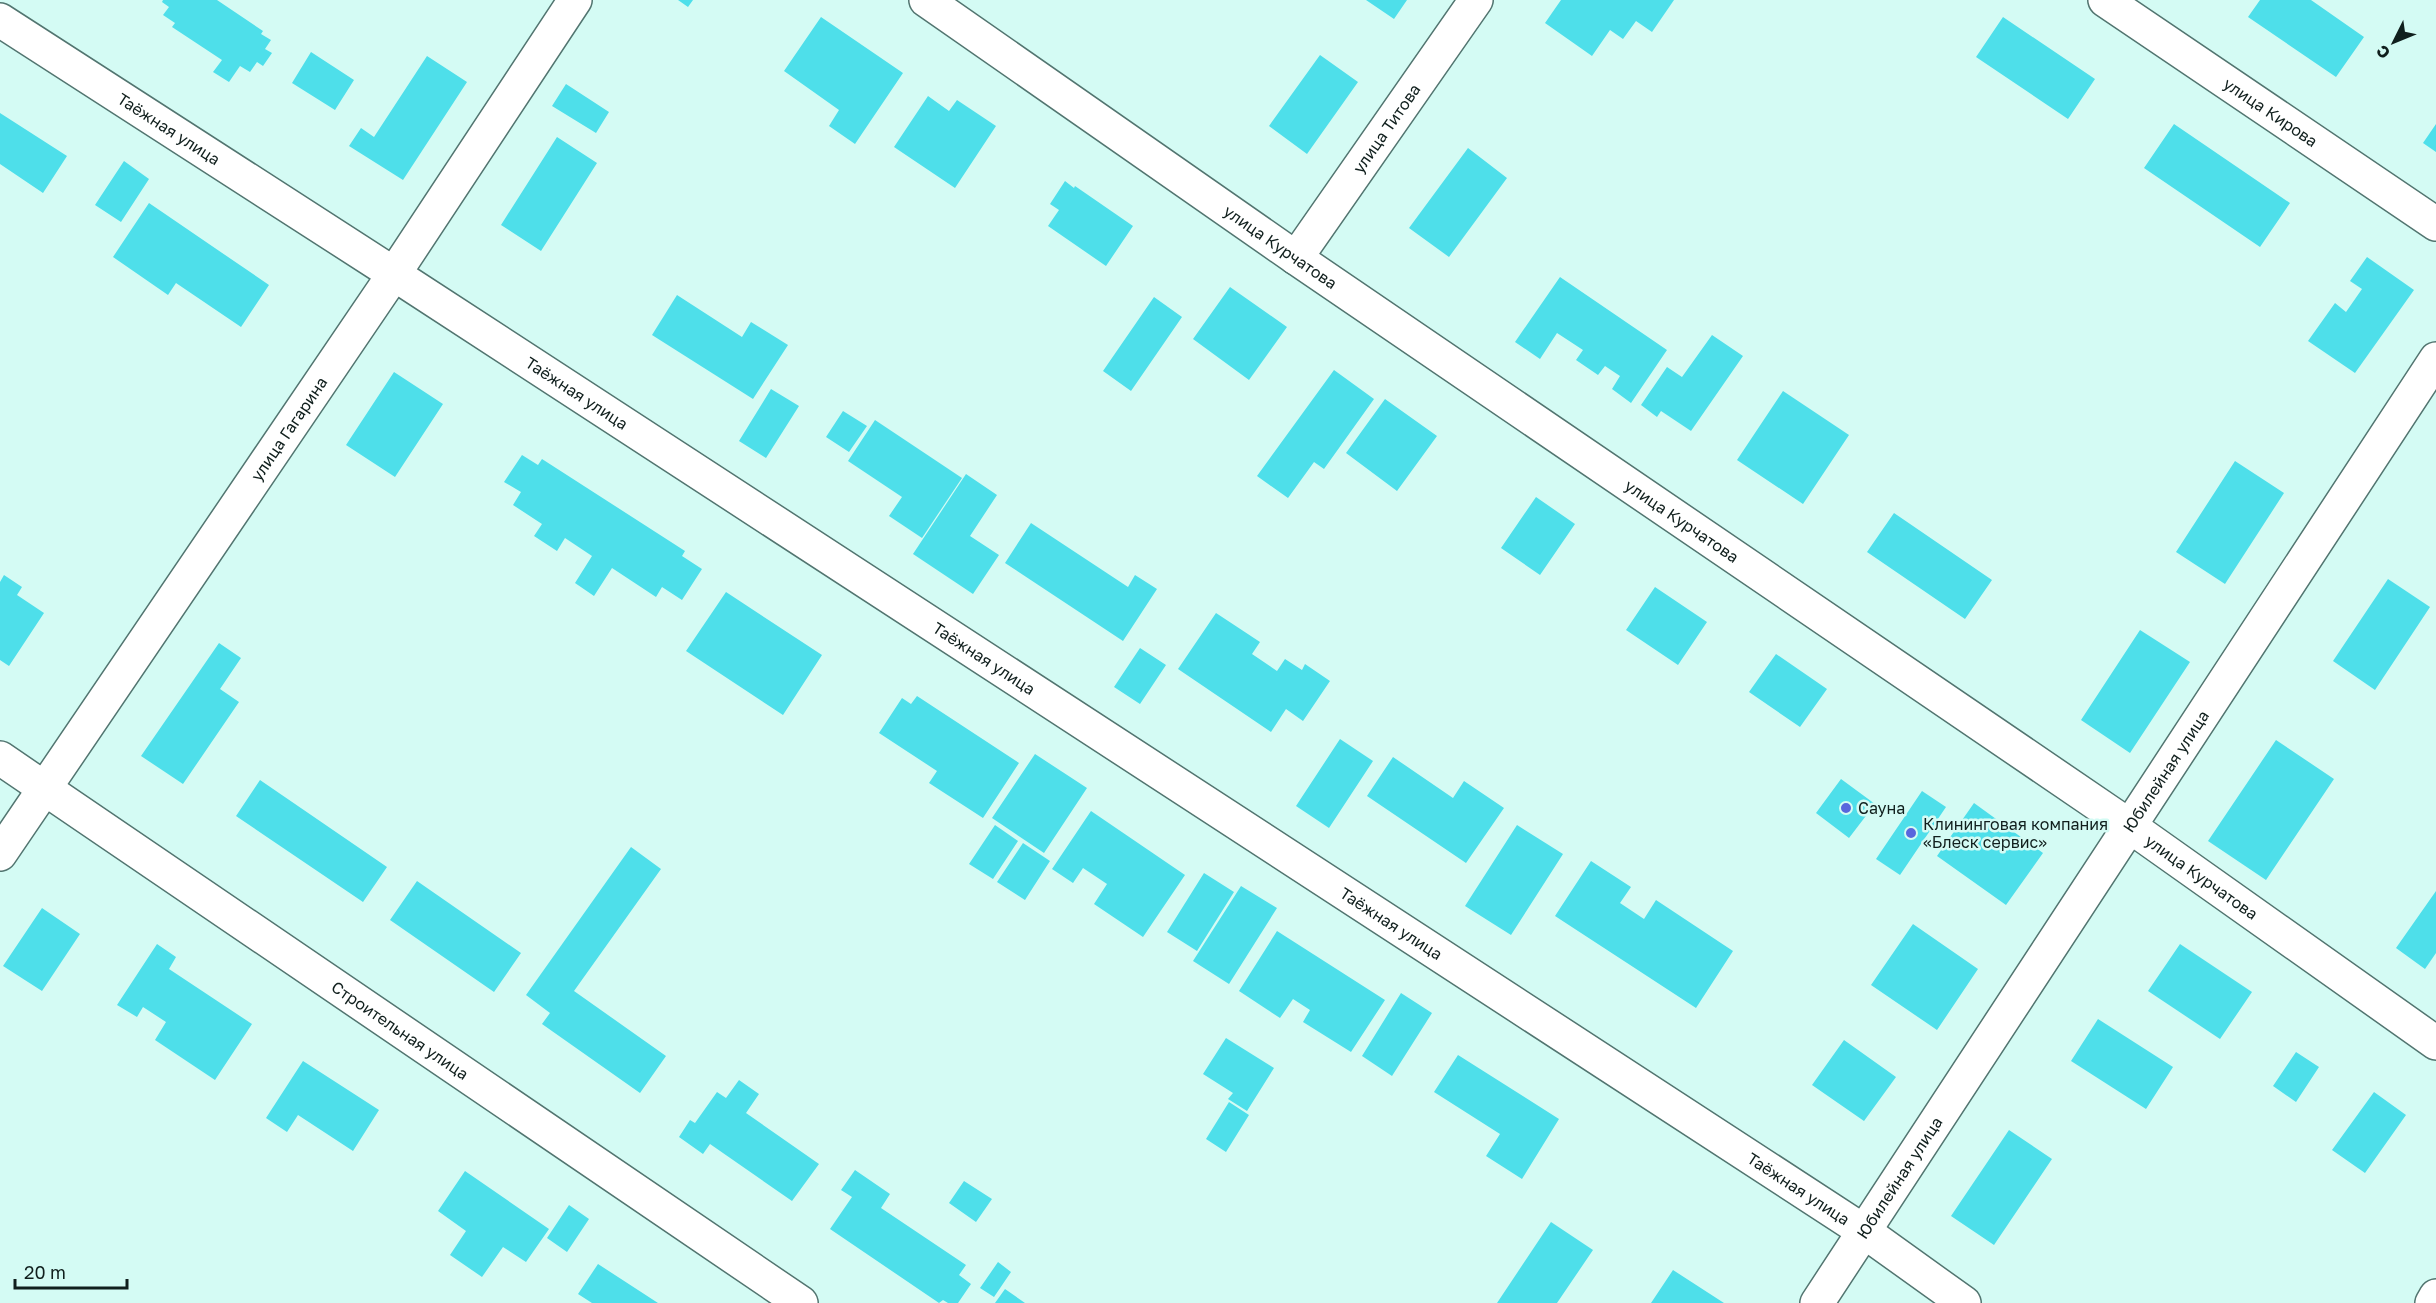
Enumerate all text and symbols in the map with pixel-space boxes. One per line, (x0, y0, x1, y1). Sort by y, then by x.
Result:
north arrow (2364, 12, 2424, 72)
text: С (2372, 41, 2394, 63)
street label: улица Кирова (2220, 73, 2322, 151)
street label: улица Титова (1348, 80, 1425, 177)
street label: Таёжная улица (114, 88, 224, 169)
street label: улица Курчатова (1220, 201, 1341, 293)
street label: Таёжная улица (522, 352, 632, 434)
street label: улица Гагарина (246, 373, 331, 485)
street label: улица Курчатова (1621, 475, 1743, 567)
street label: Таёжная улица (929, 618, 1039, 699)
street label: Юбилейная улица (2119, 706, 2213, 836)
place label: Сауна (1858, 798, 1905, 818)
marker: Сауна (1839, 801, 1853, 815)
place label: Клининговая компания «Блеск сервис» (1923, 814, 2108, 852)
marker: Клининговая компания «Блеск сервис» (1904, 826, 1918, 840)
street label: улица Курчатова (2141, 830, 2262, 924)
street label: Таёжная улица (1336, 883, 1446, 964)
street label: Строительная улица (328, 977, 473, 1084)
street label: Юбилейная улица (1852, 1113, 1946, 1242)
street label: Таёжная улица (1744, 1148, 1854, 1229)
scale bar (15, 1252, 128, 1290)
text: 20 m (24, 1261, 66, 1283)

